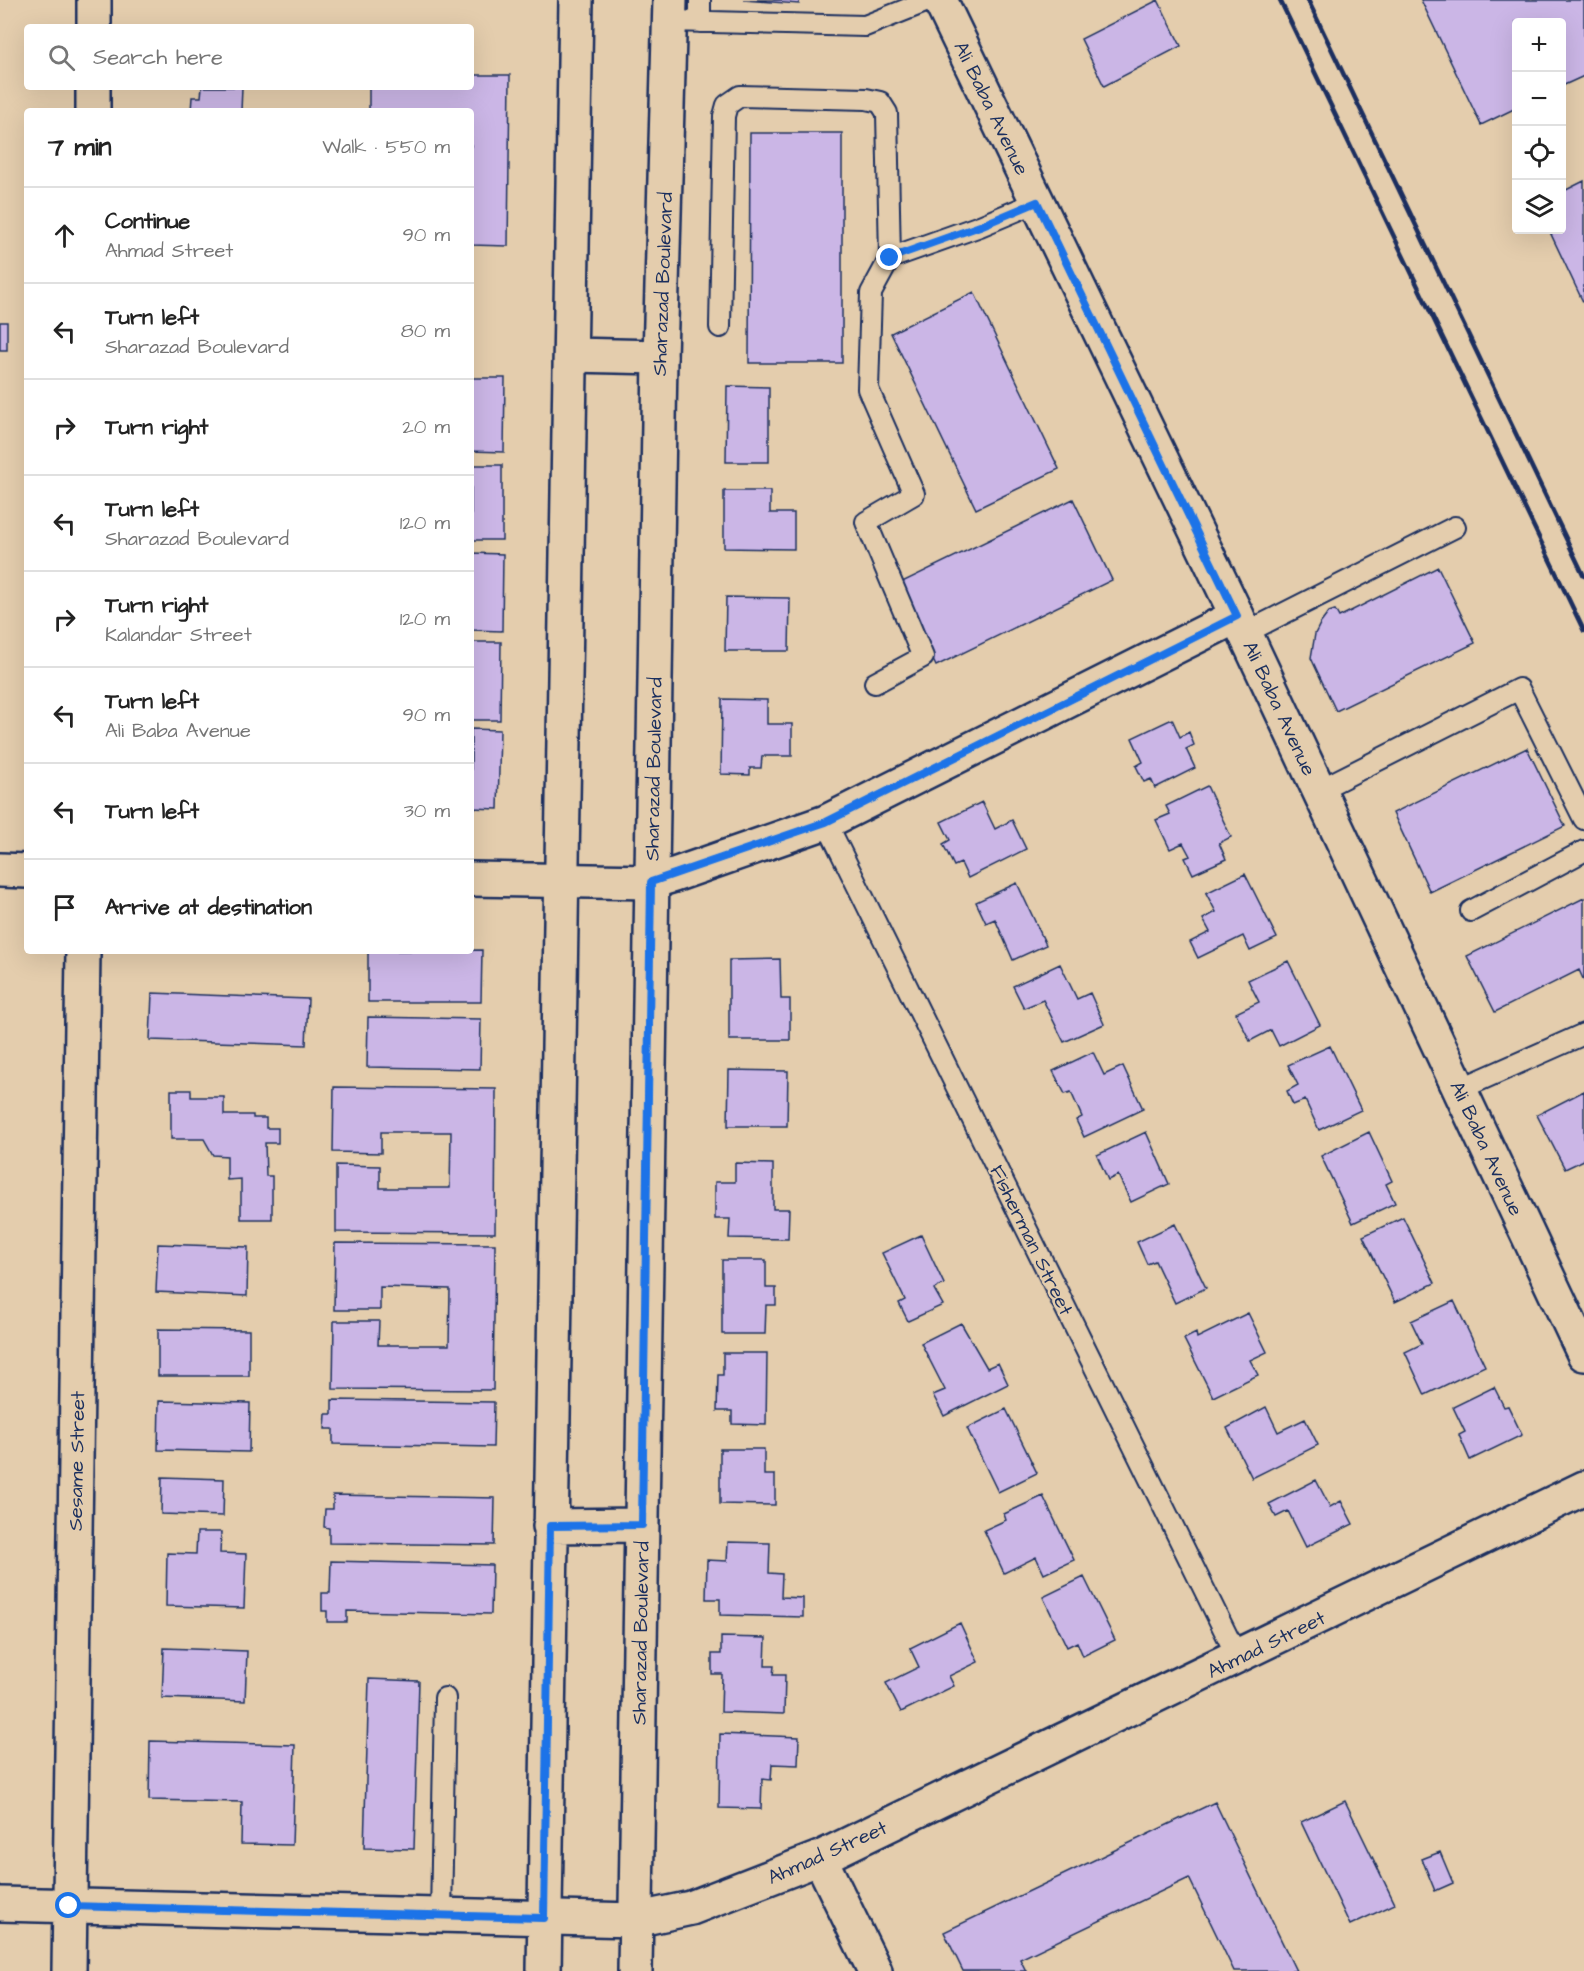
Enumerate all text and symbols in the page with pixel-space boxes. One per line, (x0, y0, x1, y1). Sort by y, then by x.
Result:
map controls (1512, 18, 1566, 234)
button: + (1512, 18, 1566, 72)
search box (24, 24, 474, 90)
street label: Ali Baba Avenue (947, 37, 1036, 180)
icon: search (45, 41, 78, 74)
text: Search here (93, 42, 223, 73)
button: − (1512, 72, 1566, 126)
button: locate (1512, 126, 1566, 180)
text: 7 min (48, 129, 112, 165)
text: Walk · 550 m (322, 133, 450, 161)
button: layers (1512, 180, 1566, 234)
street label: Sharazad Boulevard (646, 192, 680, 376)
text: Continue (105, 206, 190, 237)
icon: ahead (48, 219, 81, 252)
text: 90 m (402, 221, 450, 249)
text: Ahmad Street (105, 237, 233, 265)
route end (876, 244, 902, 270)
text: Turn left (105, 302, 199, 333)
icon: left (48, 315, 81, 348)
text: 80 m (401, 317, 450, 345)
text: Sharazad Boulevard (105, 333, 289, 361)
icon: right (48, 411, 81, 444)
text: Turn right (105, 412, 208, 443)
text: 20 m (402, 413, 450, 441)
text: Turn left (105, 494, 199, 525)
icon: left (48, 507, 81, 540)
text: 120 m (400, 509, 450, 537)
text: Sharazad Boulevard (105, 525, 289, 553)
text: Turn right (105, 590, 208, 621)
icon: right (48, 603, 81, 636)
text: 120 m (400, 605, 450, 633)
text: Kalandar Street (105, 621, 252, 649)
street label: Ali Baba Avenue (1236, 636, 1323, 781)
street label: Sharazad Boulevard (638, 677, 670, 861)
text: Turn left (105, 686, 199, 717)
icon: left (48, 699, 81, 732)
text: 90 m (402, 701, 450, 729)
text: Ali Baba Avenue (105, 717, 251, 745)
icon: left (48, 795, 81, 828)
text: Turn left (105, 796, 199, 827)
text: 30 m (404, 797, 450, 825)
icon: arrive (48, 891, 81, 924)
text: Arrive at destination (105, 892, 312, 923)
street label: Ali Baba Avenue (1443, 1076, 1530, 1221)
street label: Fisherman Street (983, 1161, 1080, 1320)
street label: Sesame Street (62, 1391, 92, 1531)
street label: Sharazad Boulevard (625, 1541, 657, 1725)
street label: Ahmad Street (1203, 1604, 1330, 1686)
street label: Ahmad Street (763, 1814, 892, 1892)
route start (55, 1892, 81, 1918)

